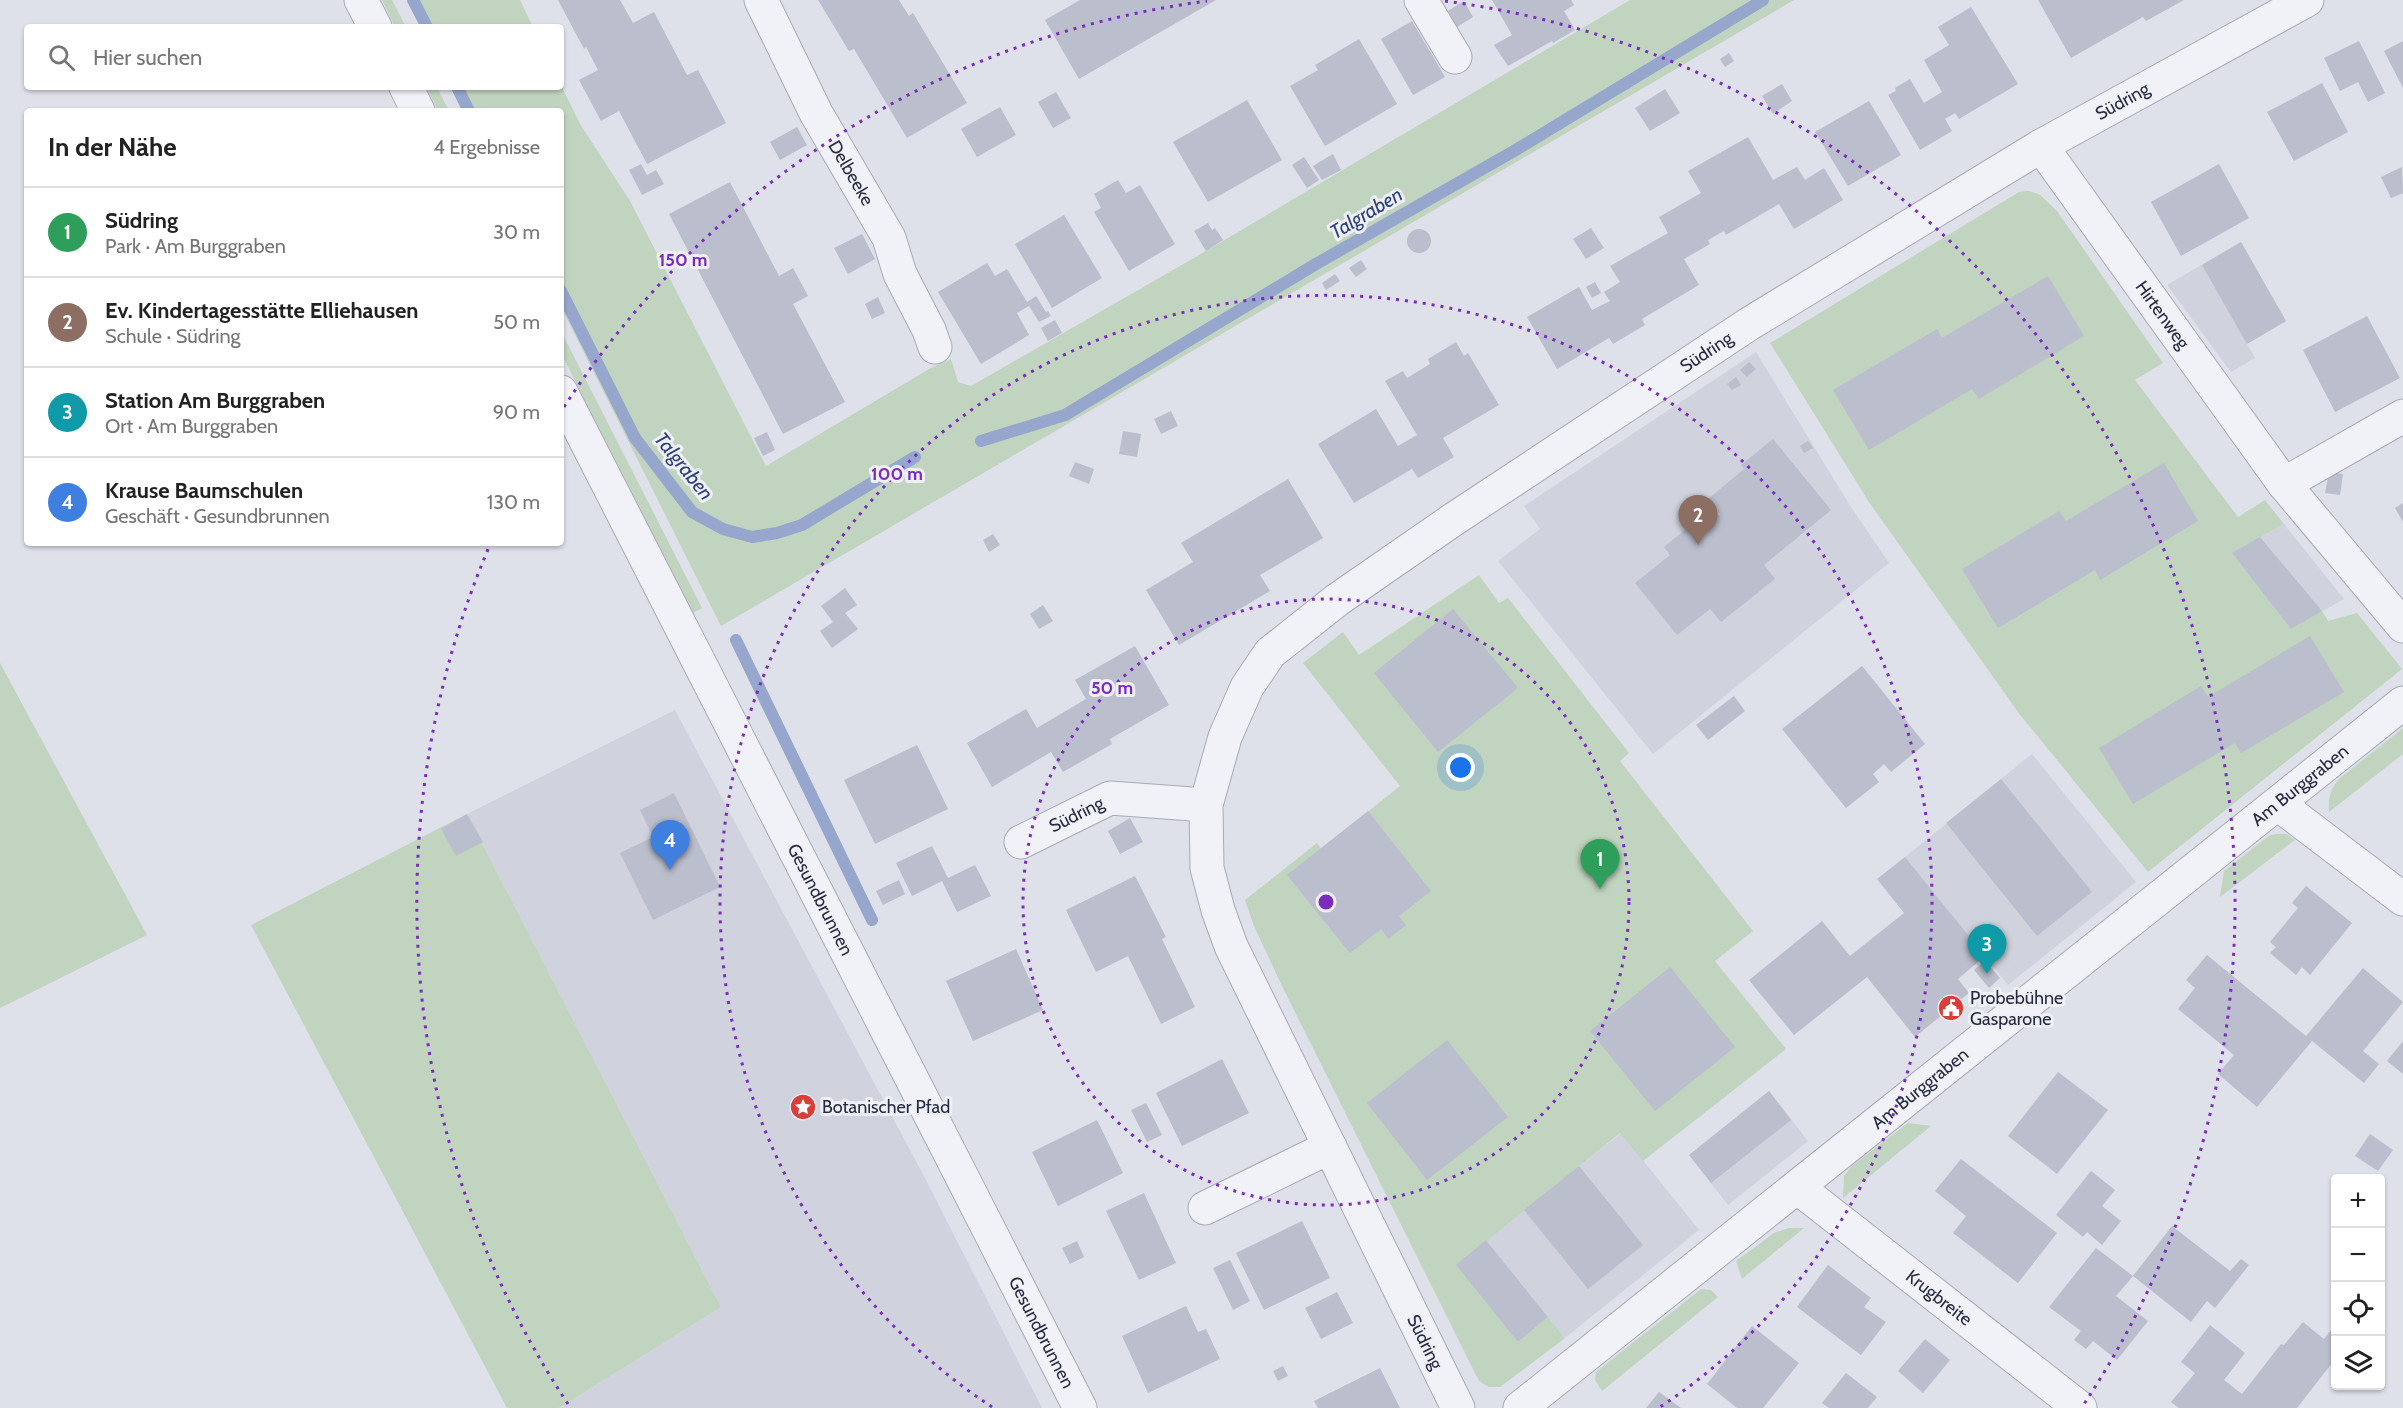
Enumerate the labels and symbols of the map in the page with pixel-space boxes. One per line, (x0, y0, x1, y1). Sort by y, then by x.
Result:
street label: Südring (2092, 77, 2154, 125)
street label: Delbeeke (823, 136, 879, 209)
water label: Talgraben (1325, 182, 1407, 244)
text: 150 m (659, 249, 707, 271)
street label: Hirtenweg (2131, 277, 2195, 354)
street label: Südring (1676, 326, 1738, 377)
water label: Talgraben (649, 427, 719, 505)
text: 100 m (871, 463, 923, 485)
pin: 2 (1678, 496, 1718, 545)
text: 50 m (1091, 677, 1133, 699)
street label: Am Burggraben (2247, 740, 2353, 831)
your location (1446, 753, 1475, 782)
street label: Südring (1046, 791, 1109, 837)
pin: 4 (650, 820, 690, 870)
street label: Gesundbrunnen (783, 840, 858, 959)
pin: 1 (1580, 840, 1620, 889)
centre of rings (1316, 892, 1336, 912)
pin: 3 (1968, 924, 2006, 974)
place label: Probebühne Gasparone (1970, 987, 2063, 1030)
public building icon: Probebühne Gasparone (1936, 993, 1966, 1023)
street label: Am Burggraben (1867, 1043, 1973, 1134)
place icon: Botanischer Pfad (788, 1092, 818, 1122)
place label: Botanischer Pfad (822, 1096, 950, 1118)
street label: Krugbreite (1901, 1265, 1976, 1330)
street label: Gesundbrunnen (1004, 1273, 1079, 1392)
street label: Südring (1402, 1311, 1448, 1374)

